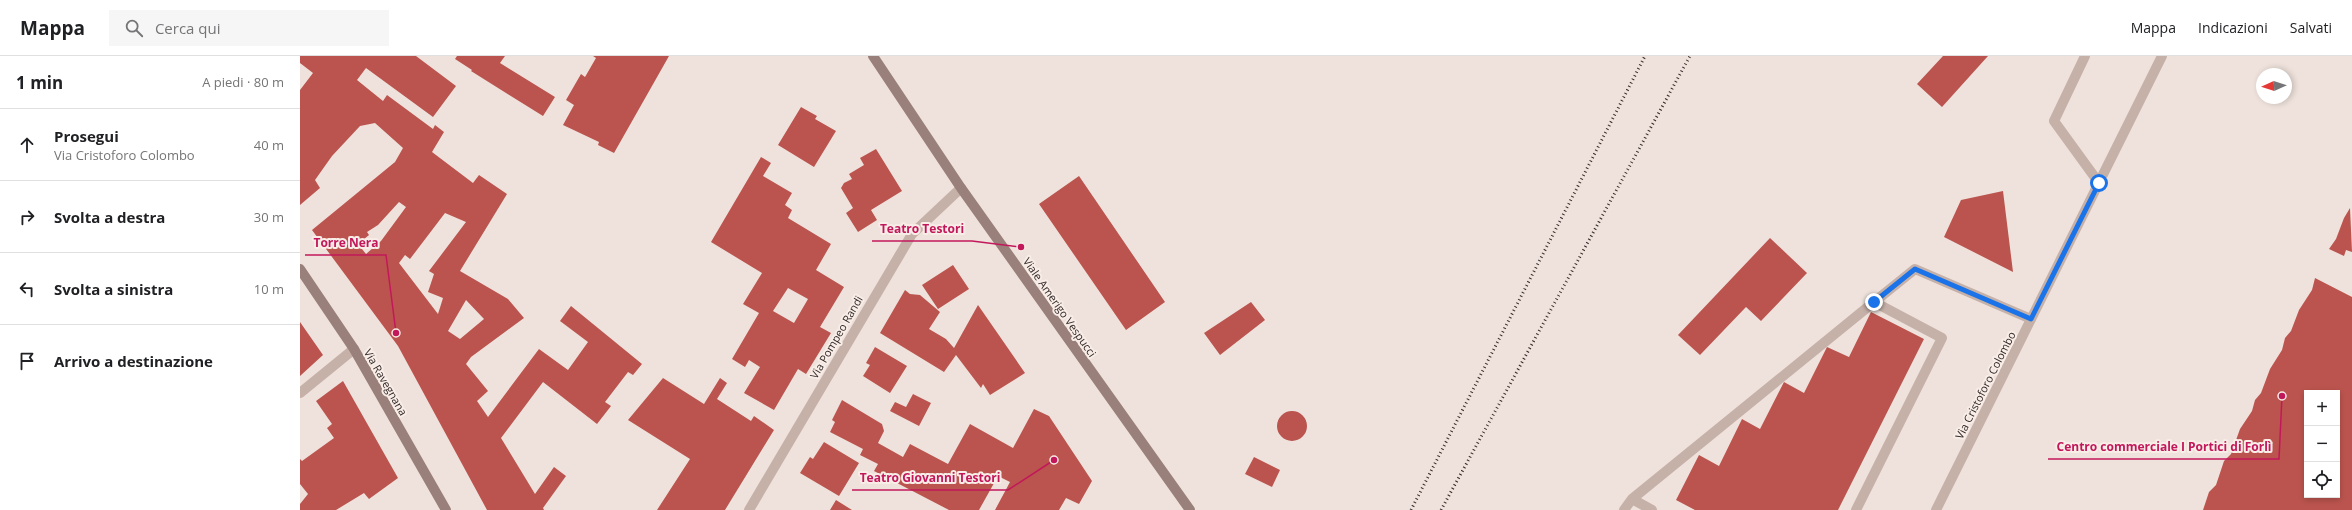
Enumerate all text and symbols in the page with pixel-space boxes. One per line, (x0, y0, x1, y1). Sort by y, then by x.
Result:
search box (109, 10, 389, 46)
text: Mappa (20, 15, 85, 41)
icon: search (123, 17, 145, 39)
text: Cerca qui (155, 18, 221, 38)
text: Mappa (2131, 18, 2176, 37)
text: Indicazioni (2198, 18, 2268, 37)
text: Salvati (2290, 18, 2332, 37)
north arrow (2256, 68, 2292, 104)
text: 1 min (16, 71, 63, 94)
text: A piedi · 80 m (202, 73, 284, 91)
text: Prosegui (54, 126, 119, 146)
icon: ahead (16, 134, 38, 156)
text: 40 m (254, 136, 284, 154)
text: Via Cristoforo Colombo (54, 146, 195, 164)
route start (2090, 174, 2108, 192)
icon: right (16, 206, 38, 228)
text: Svolta a destra (54, 207, 165, 227)
text: 30 m (254, 208, 284, 226)
callout: Teatro Testori (872, 217, 972, 241)
text: Teatro Testori (880, 220, 964, 237)
callout: Torre Nera (305, 231, 386, 255)
text: Torre Nera (313, 234, 379, 251)
street label: Viale Amerigo Vespucci (1020, 254, 1100, 360)
icon: left (16, 278, 38, 300)
text: Svolta a sinistra (54, 279, 173, 299)
text: 10 m (254, 280, 284, 298)
street label: Via Pompeo Randi (806, 293, 866, 381)
route end (1865, 293, 1883, 311)
street label: Via Cristoforo Colombo (1951, 328, 2019, 441)
street label: Via Ravegnana (361, 346, 411, 418)
icon: arrive (16, 350, 38, 372)
text: Arrivo a destinazione (54, 351, 213, 371)
map controls (2304, 390, 2340, 498)
button: + (2304, 390, 2340, 426)
button: − (2304, 426, 2340, 462)
callout: Centro commerciale I Portici di Forlì (2048, 435, 2279, 459)
text: Centro commerciale I Portici di Forlì (2057, 438, 2271, 455)
button: locate (2304, 462, 2340, 498)
callout: Teatro Giovanni Testori (852, 466, 1008, 490)
text: Teatro Giovanni Testori (860, 469, 1000, 486)

